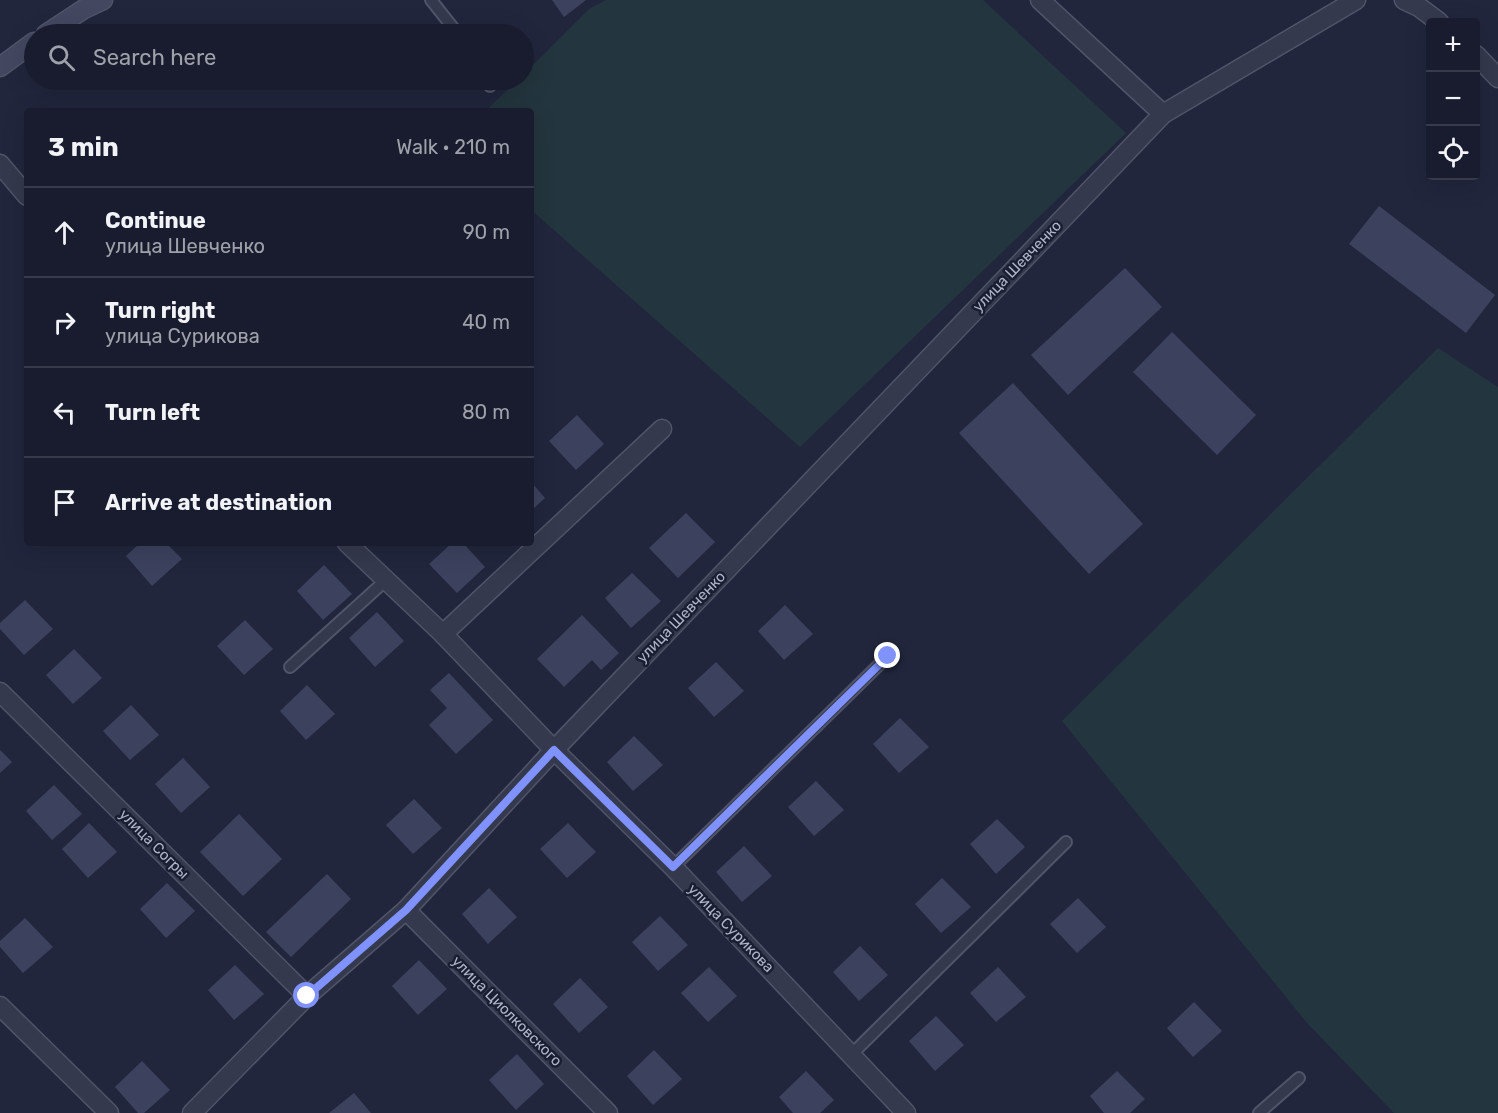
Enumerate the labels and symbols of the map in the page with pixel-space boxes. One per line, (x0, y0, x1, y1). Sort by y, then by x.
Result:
street label: улица Шевченко (969, 217, 1065, 315)
street label: улица Шевченко (633, 568, 729, 666)
route end (874, 642, 900, 668)
street label: улица Согры (115, 805, 193, 883)
street label: улица Сурикова (684, 880, 778, 976)
street label: улица Циолковского (448, 952, 566, 1070)
route start (293, 982, 319, 1008)

